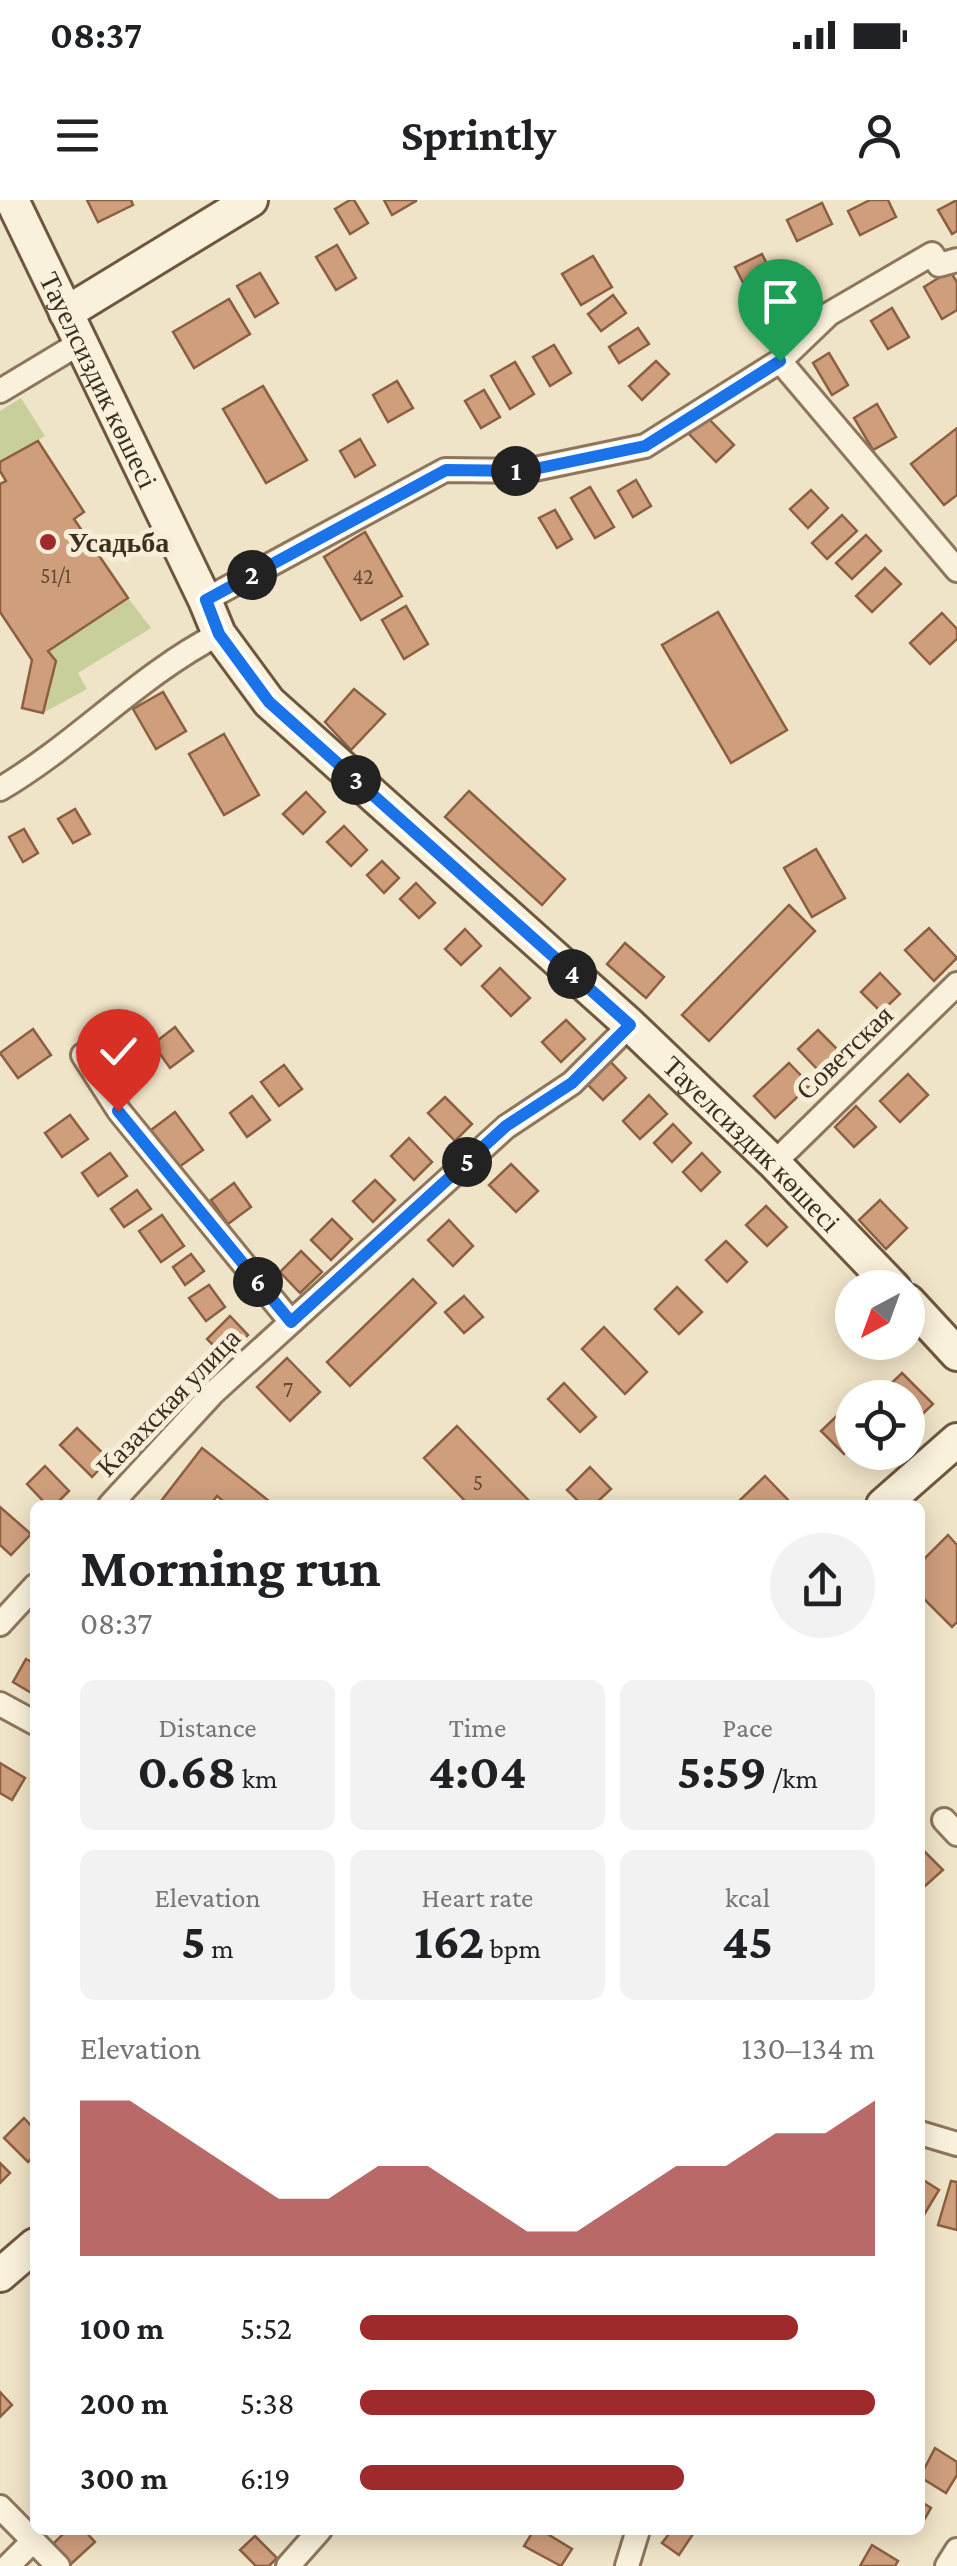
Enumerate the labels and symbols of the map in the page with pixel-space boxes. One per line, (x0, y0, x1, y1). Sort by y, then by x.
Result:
pin (738, 259, 823, 362)
street label: Тауелсиздик көшесі (33, 267, 164, 494)
pin: 1 (491, 446, 541, 496)
place label: Усадьба (68, 527, 169, 558)
marker: Усадьба (37, 531, 59, 553)
pin: 2 (227, 550, 277, 600)
house number: 51/1 (40, 563, 72, 588)
house number: 42 (352, 564, 374, 589)
pin: 3 (331, 755, 381, 805)
pin: 4 (547, 949, 597, 999)
street label: Советская (790, 999, 899, 1106)
pin (76, 1009, 161, 1112)
street label: Тауелсиздик көшесі (657, 1050, 847, 1238)
pin: 5 (442, 1137, 492, 1187)
pin: 6 (233, 1257, 283, 1307)
north arrow (835, 1270, 925, 1360)
street label: Казахская улица (90, 1322, 247, 1482)
house number: 7 (283, 1377, 293, 1402)
house number: 5 (473, 1470, 483, 1495)

